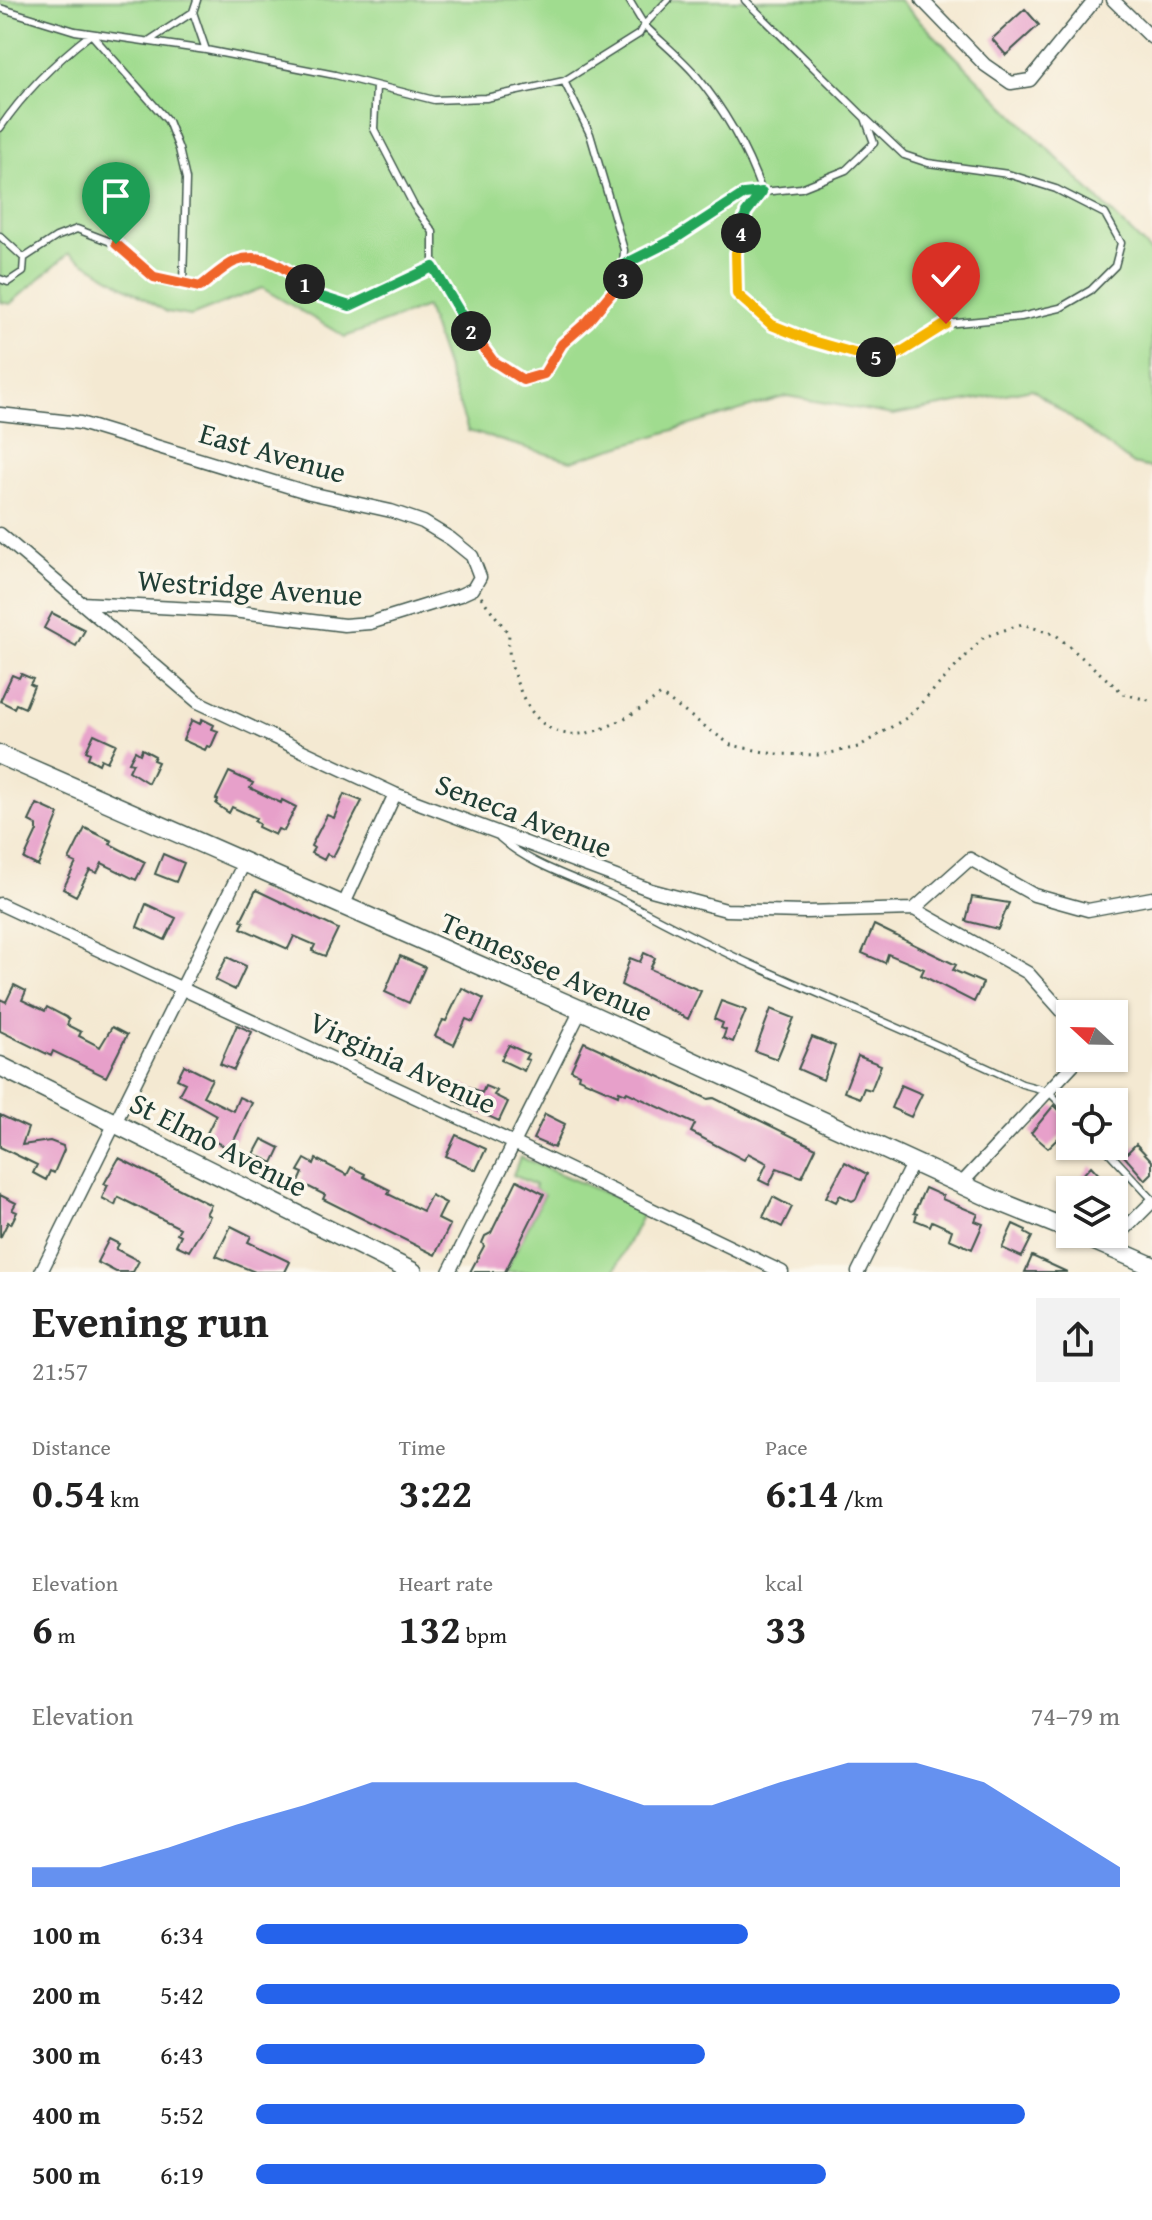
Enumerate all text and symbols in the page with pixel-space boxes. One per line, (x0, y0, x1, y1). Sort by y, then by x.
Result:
pin (82, 162, 150, 244)
icon: arrive (94, 174, 138, 218)
pin: 4 (721, 213, 761, 253)
text: 4 (735, 217, 747, 249)
pin (912, 242, 980, 324)
icon: check (924, 254, 968, 298)
pin: 3 (603, 259, 643, 299)
text: 3 (617, 263, 629, 295)
pin: 1 (285, 264, 325, 304)
text: 1 (299, 268, 311, 300)
pin: 2 (451, 311, 491, 351)
text: 2 (465, 315, 477, 347)
pin: 5 (856, 337, 896, 377)
text: 5 (870, 341, 882, 373)
street label: East Avenue (195, 410, 351, 494)
street label: Westridge Avenue (136, 557, 364, 617)
street label: Seneca Avenue (429, 761, 619, 869)
street label: Tennessee Avenue (434, 899, 660, 1033)
street label: Virginia Avenue (302, 999, 504, 1125)
north arrow (1056, 1000, 1128, 1072)
map controls (1056, 1000, 1128, 1248)
street label: St Elmo Avenue (123, 1080, 315, 1208)
button: locate (1056, 1088, 1128, 1160)
button: layers (1056, 1176, 1128, 1248)
text: Evening run (32, 1289, 269, 1353)
button: share (1036, 1298, 1120, 1382)
text: 21:57 (32, 1351, 88, 1390)
text: Distance (32, 1431, 111, 1463)
text: Time (399, 1431, 445, 1463)
text: Pace (765, 1431, 808, 1463)
text: 0.54 (32, 1463, 105, 1522)
text: 3:22 (399, 1463, 472, 1522)
text: 6:14 (765, 1463, 839, 1522)
text: km (105, 1483, 139, 1515)
text: /km (839, 1483, 883, 1515)
text: Elevation (32, 1567, 118, 1599)
text: Heart rate (399, 1567, 493, 1599)
text: kcal (765, 1567, 803, 1599)
text: 6 (32, 1599, 53, 1658)
text: 132 (399, 1599, 461, 1658)
text: 33 (765, 1599, 807, 1658)
text: m (53, 1619, 76, 1651)
text: bpm (461, 1619, 507, 1651)
text: Elevation (32, 1696, 134, 1735)
text: 74–79 m (1031, 1696, 1120, 1735)
text: 100 m (32, 1915, 100, 1954)
text: 6:34 (160, 1915, 204, 1954)
text: 200 m (32, 1975, 100, 2014)
text: 5:42 (160, 1975, 204, 2014)
text: 300 m (32, 2035, 100, 2074)
text: 6:43 (160, 2035, 204, 2074)
text: 400 m (32, 2095, 100, 2134)
text: 5:52 (160, 2095, 204, 2134)
text: 500 m (32, 2155, 100, 2194)
text: 6:19 (160, 2155, 204, 2194)

